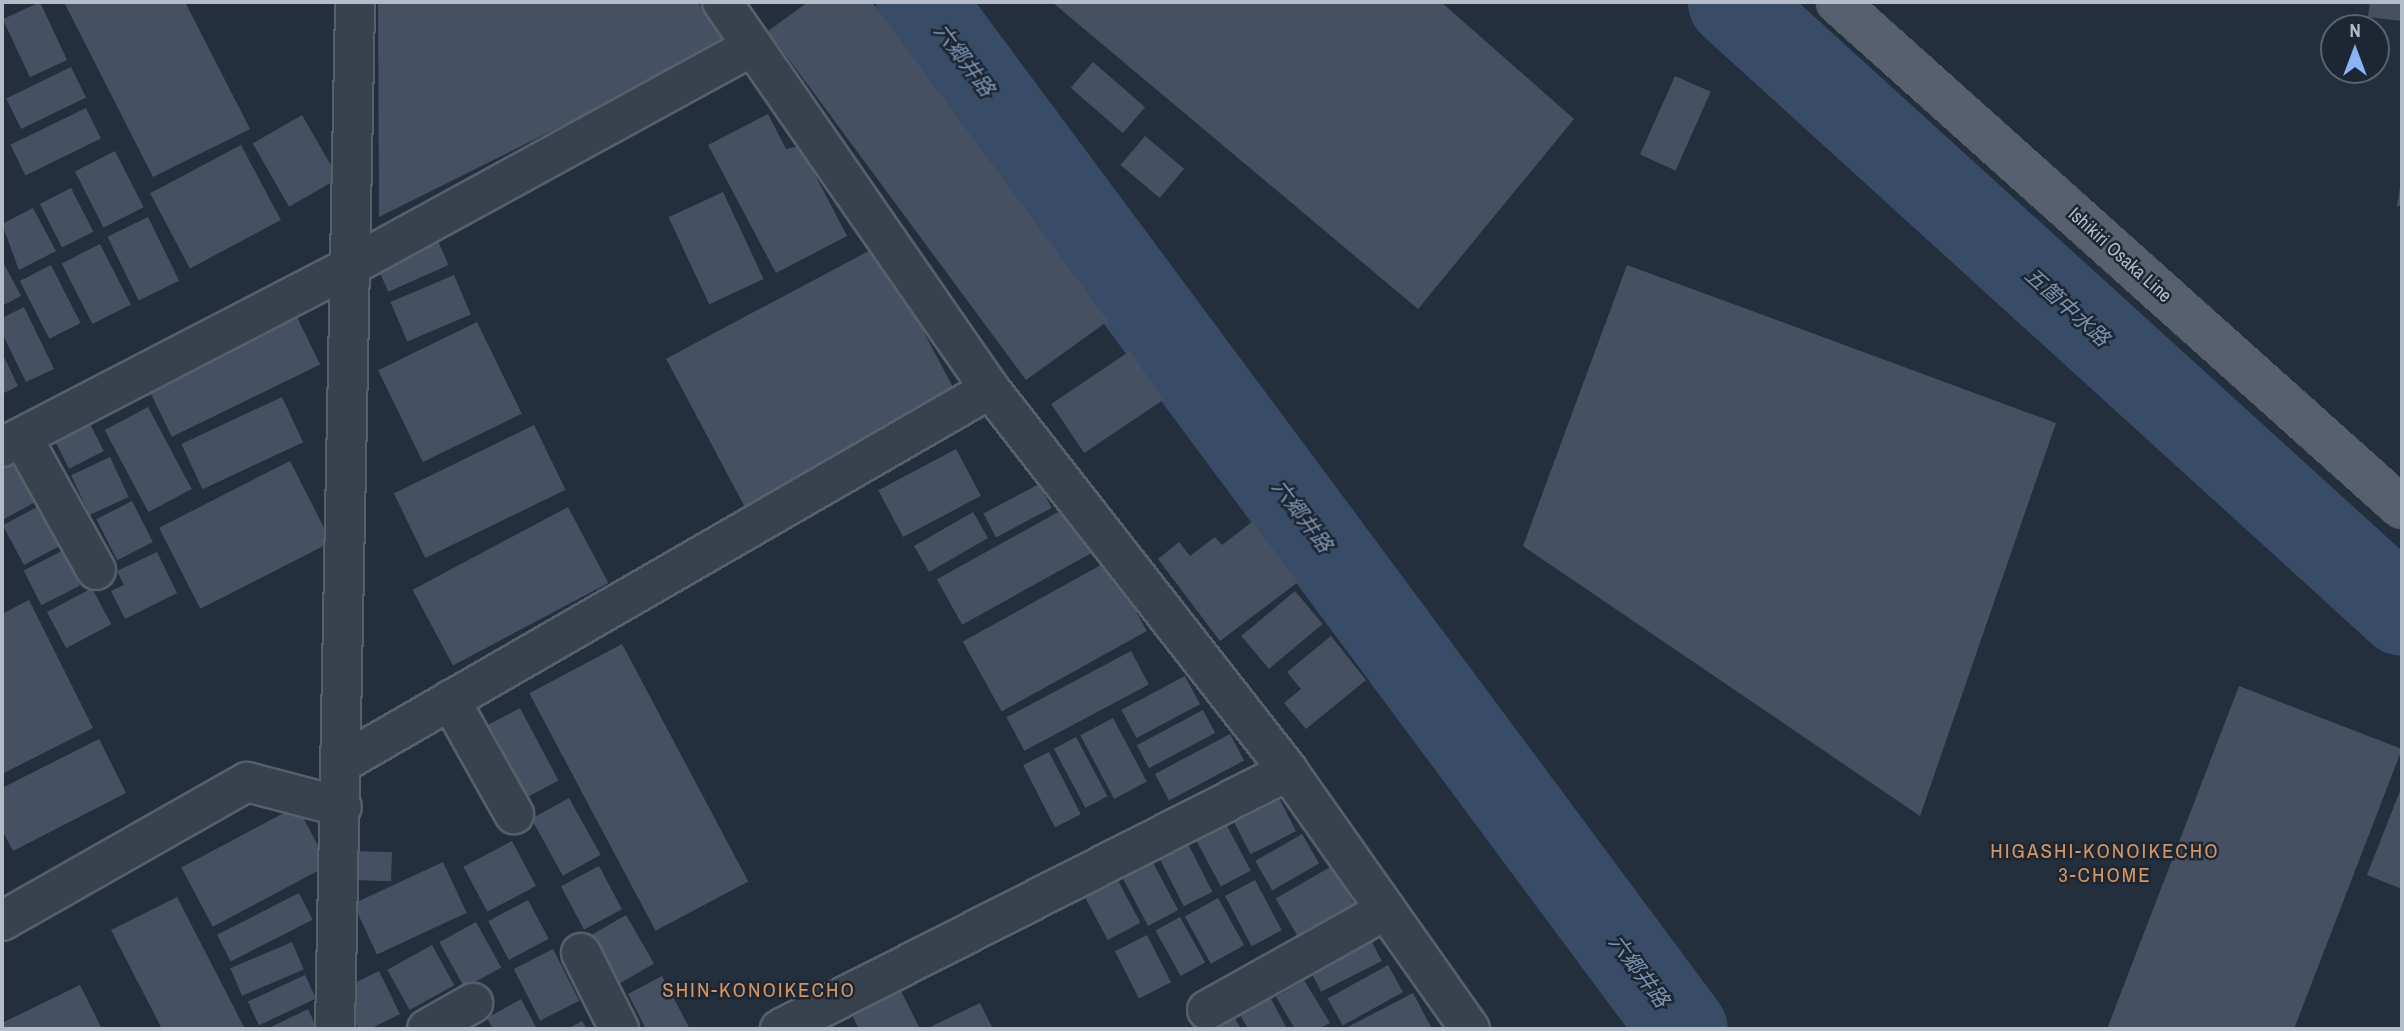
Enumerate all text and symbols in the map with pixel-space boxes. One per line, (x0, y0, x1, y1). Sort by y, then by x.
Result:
north arrow (2320, 14, 2390, 84)
text: N (2349, 17, 2361, 43)
water label: 六郷井路 (929, 19, 999, 101)
street label: Ishikiri Osaka Line (2064, 203, 2176, 307)
water label: 五箇中水路 (2020, 263, 2114, 351)
water label: 六郷井路 (1267, 475, 1337, 557)
district label: HIGASHI-KONOIKECHO 3-CHOME (1993, 838, 2217, 888)
water label: 六郷井路 (1604, 930, 1674, 1012)
district label: SHIN-KONOIKECHO (664, 977, 854, 1003)

